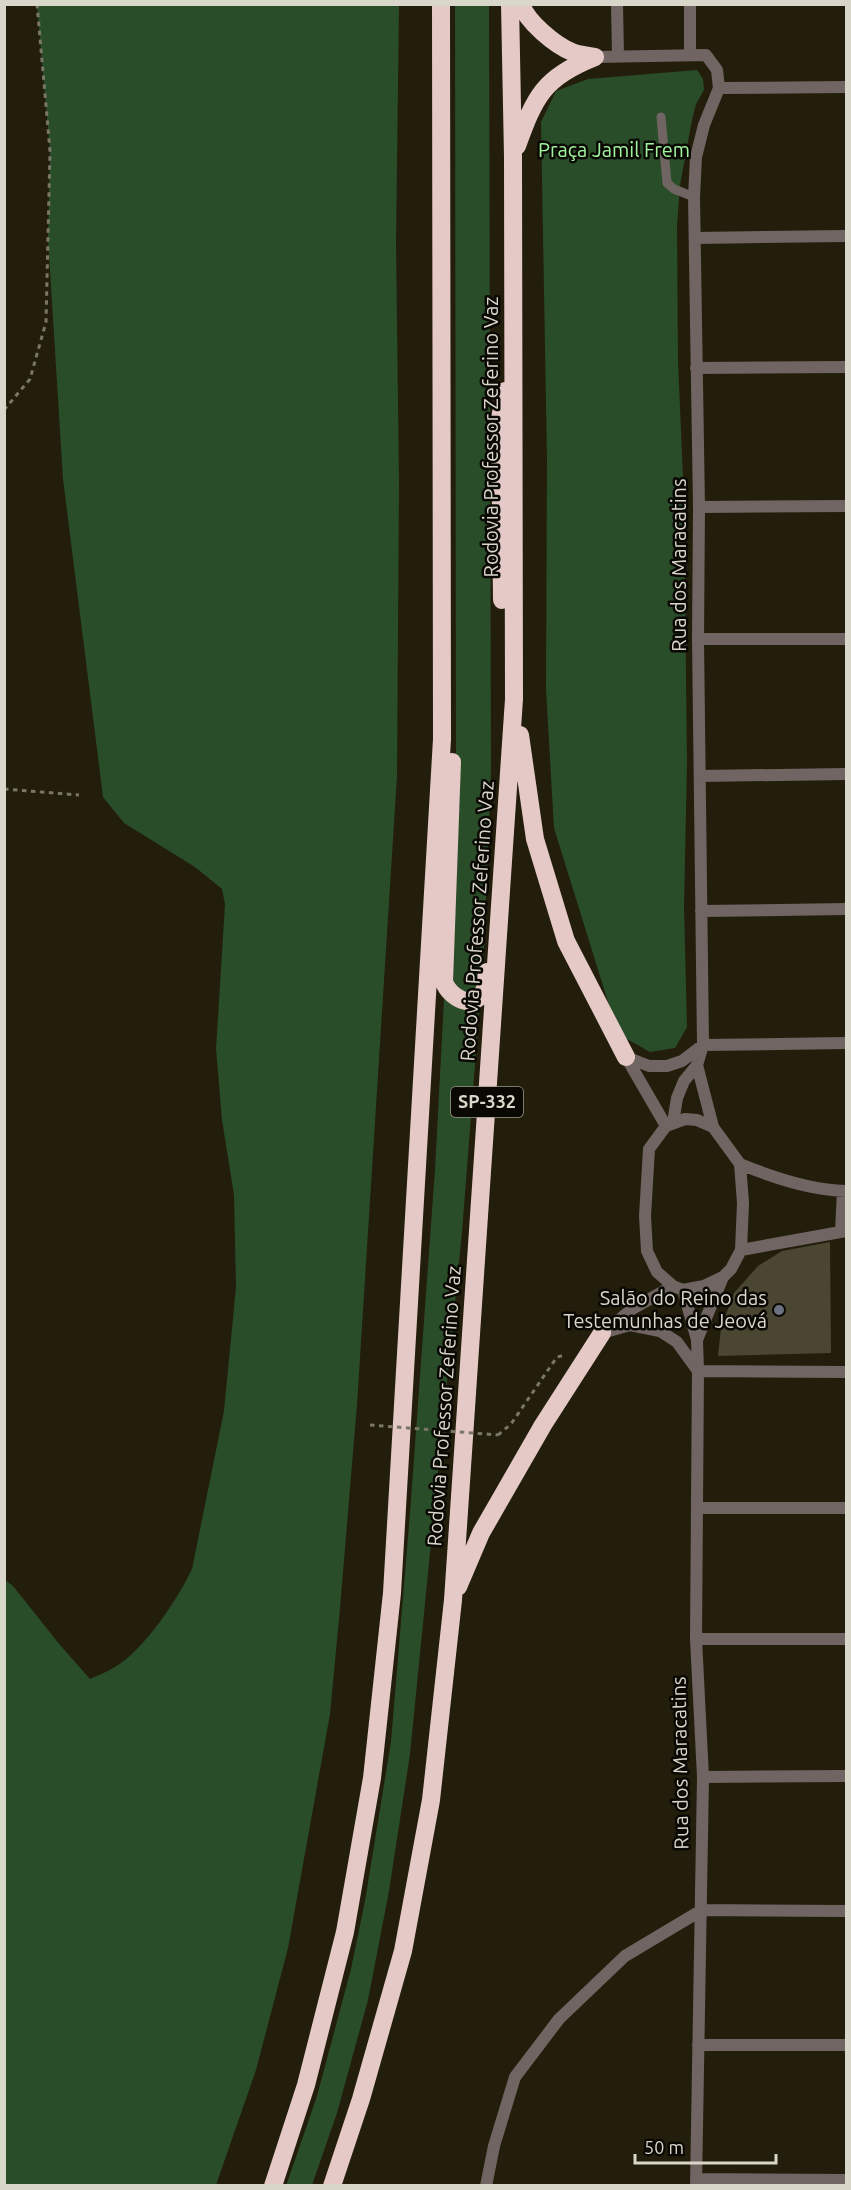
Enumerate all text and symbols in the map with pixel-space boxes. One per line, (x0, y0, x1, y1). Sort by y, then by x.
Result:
park label: Praça Jamil Frem (538, 138, 690, 161)
street label: Rodovia Professor Zeferino Vaz (479, 297, 502, 578)
street label: Rua dos Maracatins (667, 478, 690, 652)
street label: Rodovia Professor Zeferino Vaz (455, 780, 498, 1062)
road number: SP-332 (451, 1087, 523, 1117)
street label: Rodovia Professor Zeferino Vaz (422, 1265, 465, 1547)
place label: Salão do Reino das Testemunhas de Jeová (563, 1286, 767, 1332)
marker: Salão do Reino das Testemunhas de Jeová (772, 1303, 786, 1317)
street label: Rua dos Maracatins (666, 1676, 693, 1850)
scale bar (635, 2127, 776, 2165)
text: 50 m (644, 2137, 684, 2157)

